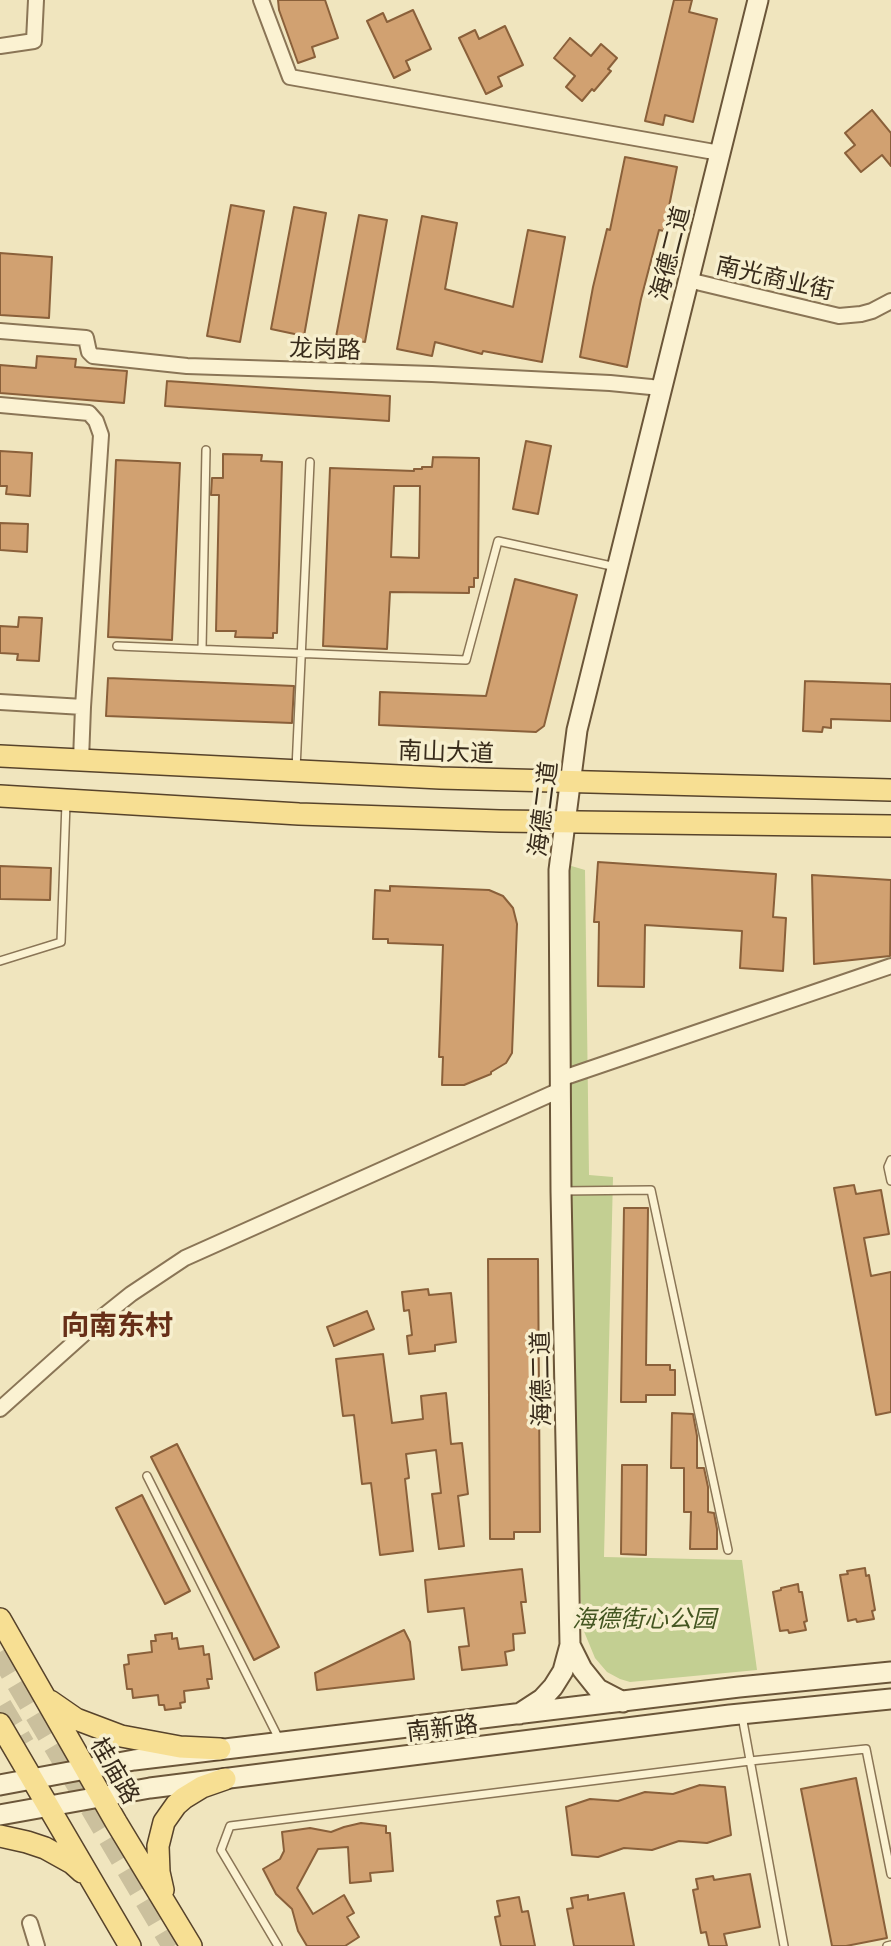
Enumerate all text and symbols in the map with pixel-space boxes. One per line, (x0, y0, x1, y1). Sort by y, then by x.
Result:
street label: 海德二道 (643, 203, 695, 303)
street label: 南光商业街 (713, 249, 837, 305)
street label: 龙岗路 (289, 332, 361, 364)
street label: 南山大道 (398, 735, 494, 767)
street label: 海德二道 (522, 760, 562, 858)
district label: 向南东村 (61, 1307, 173, 1341)
street label: 海德二道 (525, 1331, 555, 1427)
park label: 海德街心公园 (572, 1604, 716, 1632)
street label: 南新路 (405, 1708, 479, 1746)
street label: 桂庙路 (86, 1732, 146, 1808)

